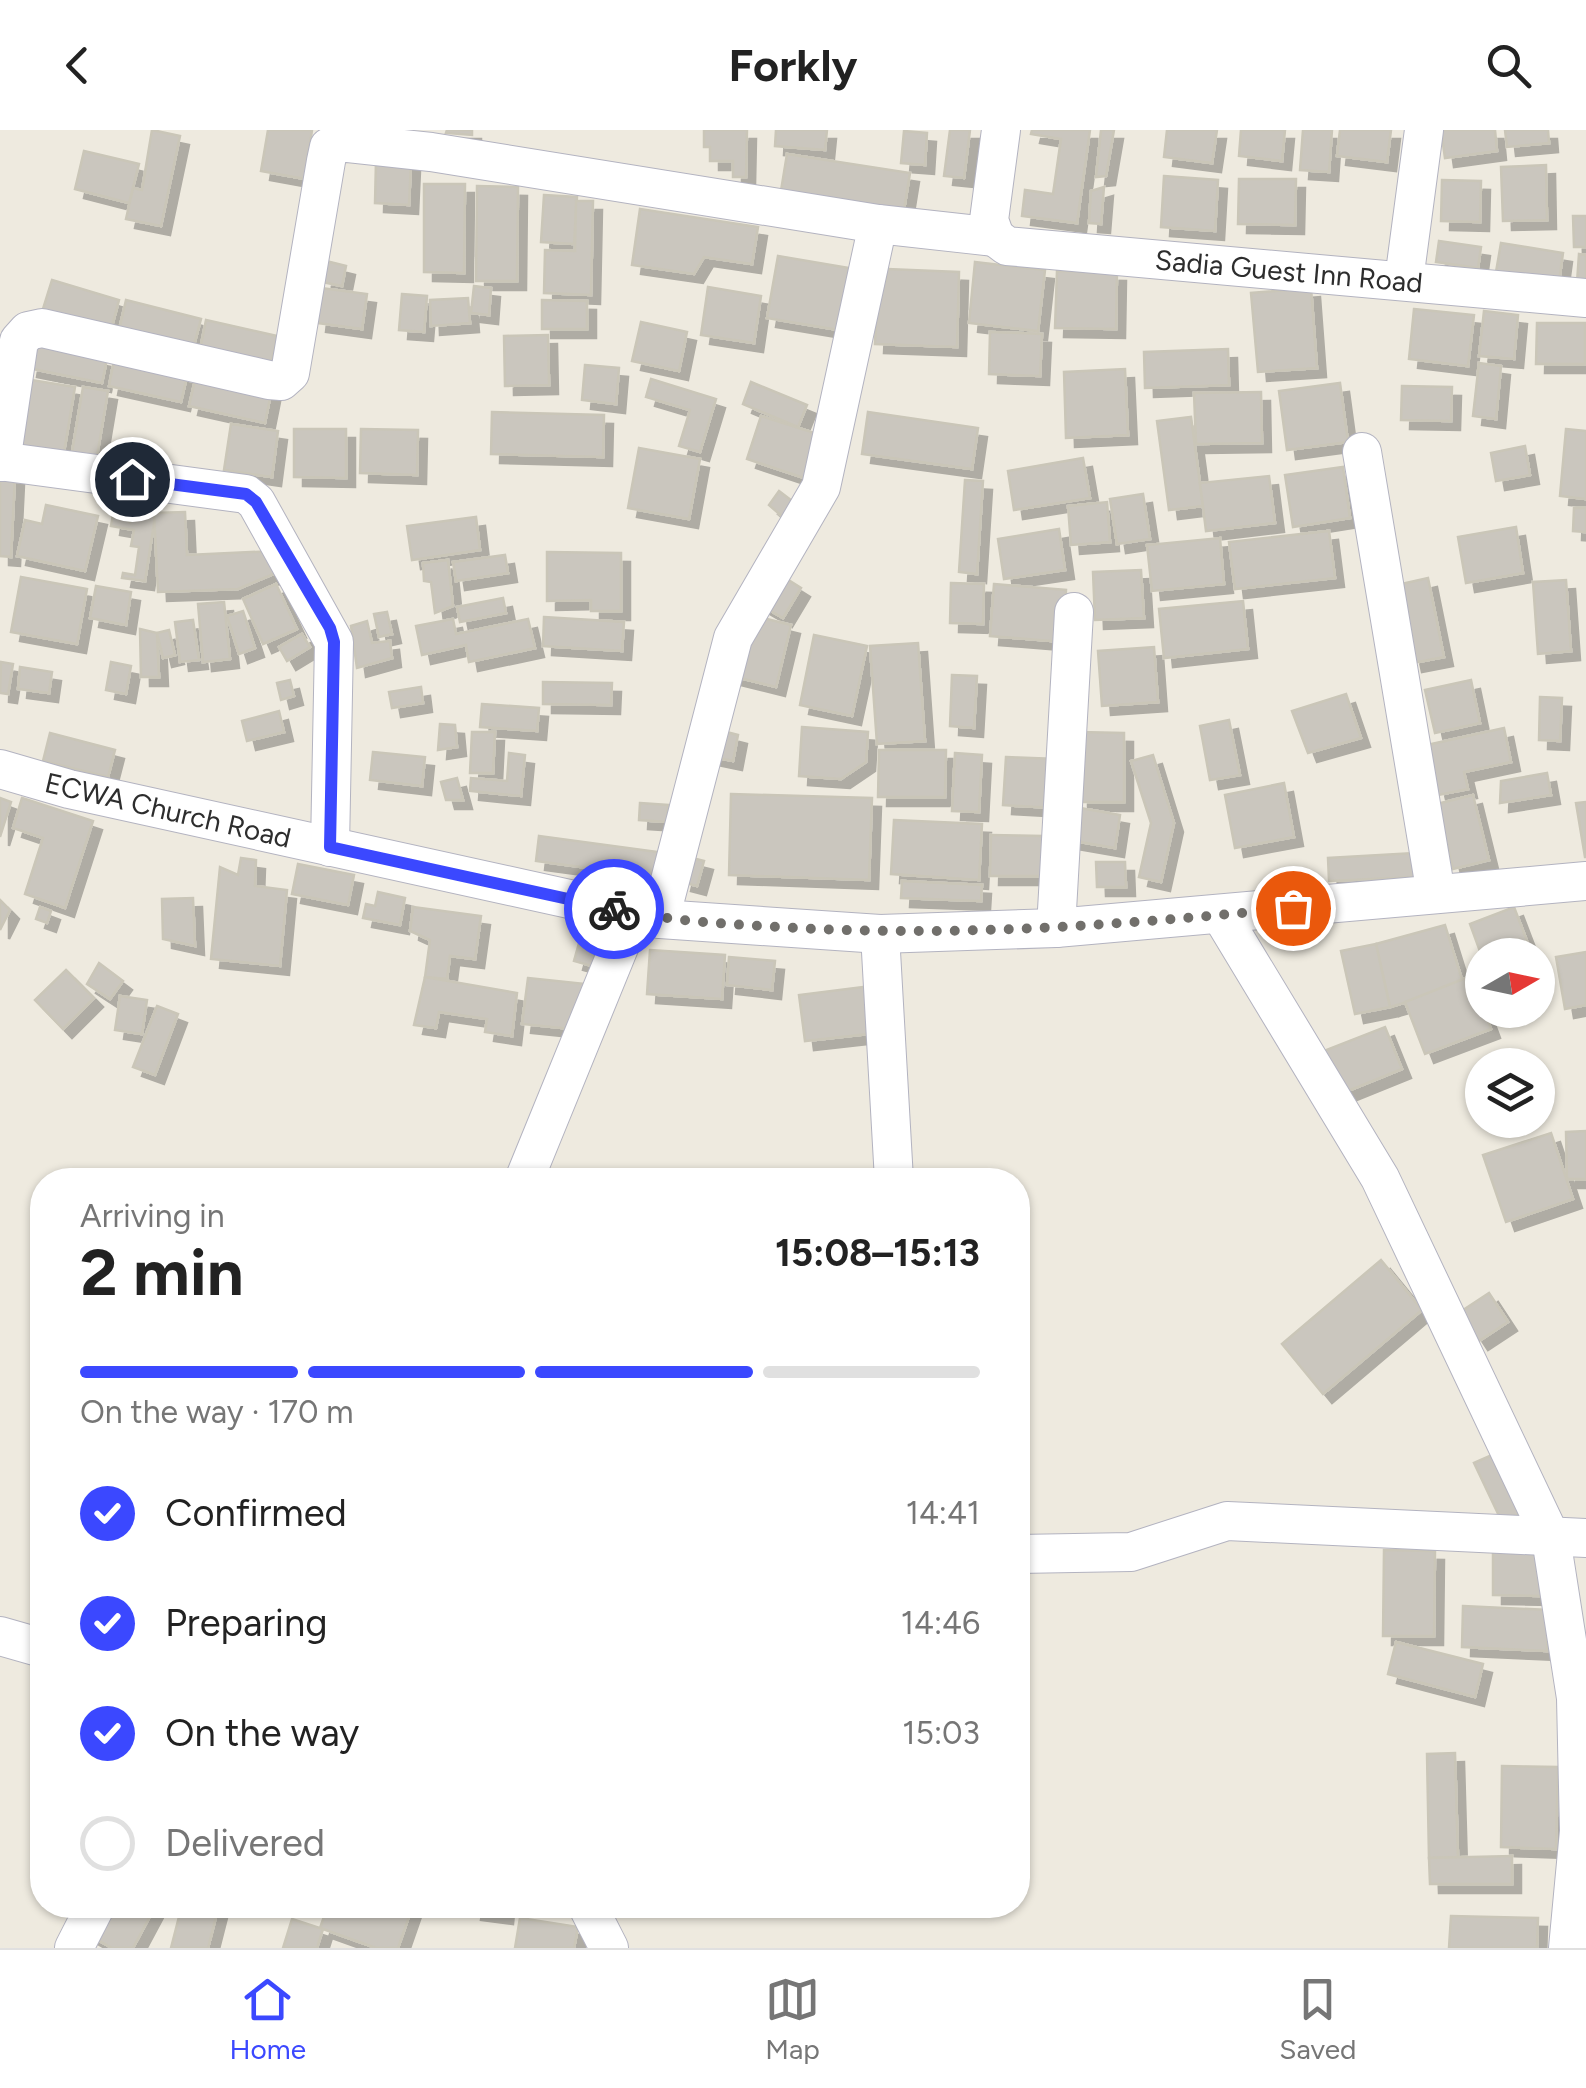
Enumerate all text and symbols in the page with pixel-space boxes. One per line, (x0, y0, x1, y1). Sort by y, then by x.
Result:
icon: back (50, 38, 105, 93)
text: Forkly (729, 38, 857, 92)
icon: search (1481, 38, 1536, 93)
street label: Sadia Guest Inn Road (1154, 242, 1424, 300)
pin (90, 437, 175, 522)
icon: home (105, 452, 160, 507)
street label: ECWA Church Road (42, 765, 294, 855)
courier (564, 859, 664, 959)
pin (1251, 866, 1336, 951)
icon: bag (1266, 881, 1321, 936)
icon: bike (587, 882, 642, 937)
north arrow (1465, 938, 1555, 1028)
map controls (1465, 938, 1555, 1138)
button: layers (1465, 1048, 1555, 1138)
text: Arriving in (80, 1197, 225, 1235)
text: 15:08–15:13 (775, 1230, 980, 1276)
text: 2 min (80, 1233, 244, 1311)
text: On the way · 170 m (80, 1393, 354, 1431)
icon: check (80, 1486, 135, 1541)
text: Confirmed (165, 1490, 347, 1536)
text: 14:41 (906, 1494, 980, 1532)
icon: check (80, 1596, 135, 1651)
text: Preparing (165, 1600, 327, 1646)
text: 14:46 (901, 1604, 980, 1642)
icon: check (80, 1706, 135, 1761)
text: On the way (165, 1710, 359, 1756)
text: 15:03 (902, 1714, 980, 1752)
text: Delivered (165, 1820, 325, 1866)
tab: Home (230, 1972, 306, 2066)
tab: Map (765, 1972, 820, 2066)
tab: Saved (1279, 1972, 1356, 2066)

